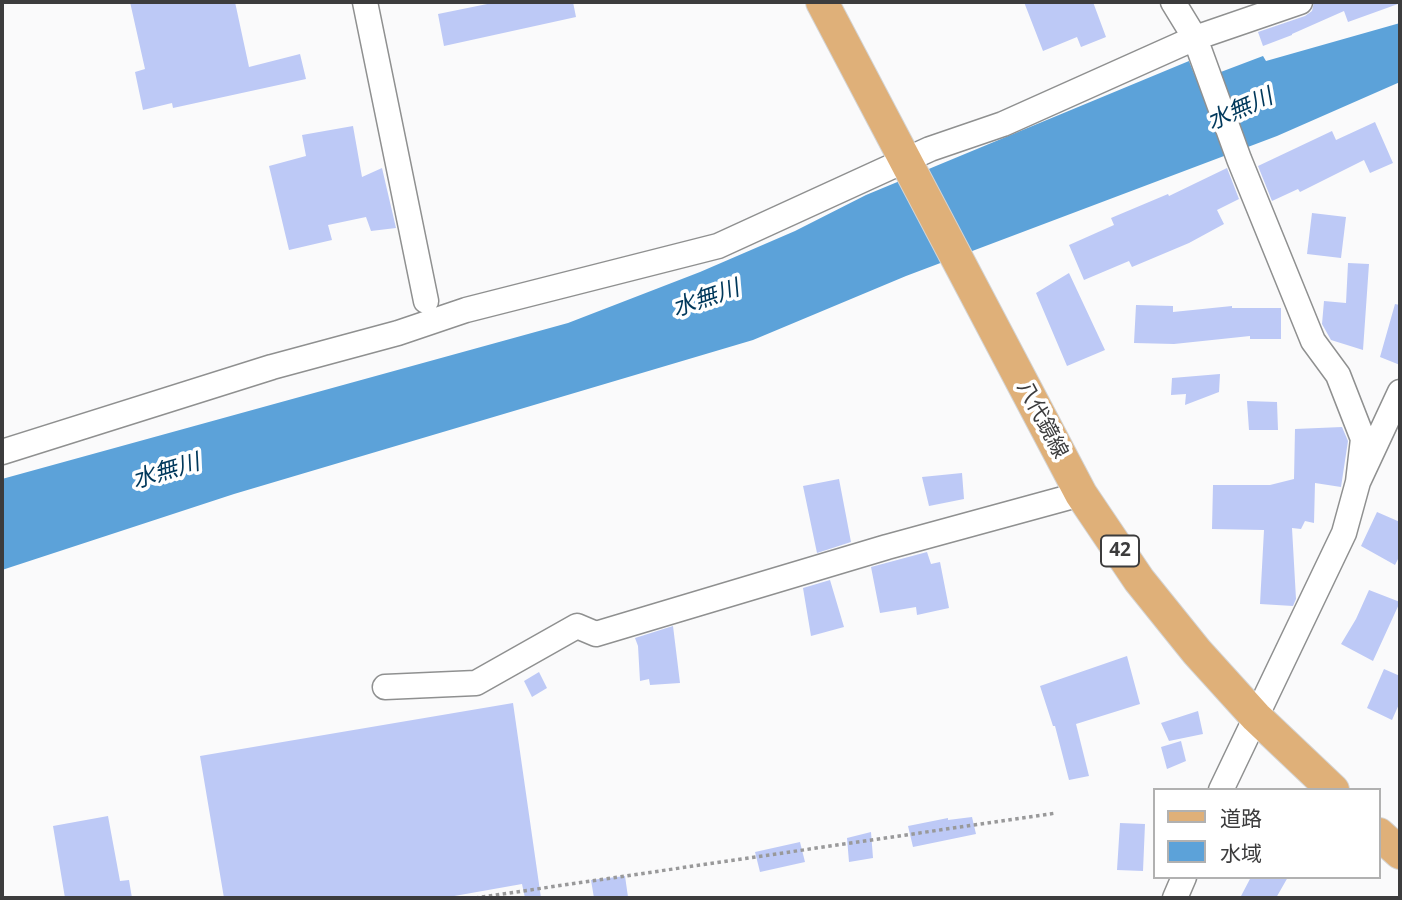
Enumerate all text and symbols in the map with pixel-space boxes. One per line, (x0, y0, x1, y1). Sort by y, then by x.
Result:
water label: 水無川 (1203, 83, 1277, 137)
water label: 水無川 (669, 275, 743, 323)
street label: 八代鏡線 (1011, 377, 1073, 463)
water label: 水無川 (129, 449, 203, 495)
road number: 42 (1101, 536, 1139, 566)
legend (1154, 788, 1381, 879)
text: 道路 (1220, 804, 1262, 832)
text: 水域 (1220, 839, 1262, 867)

